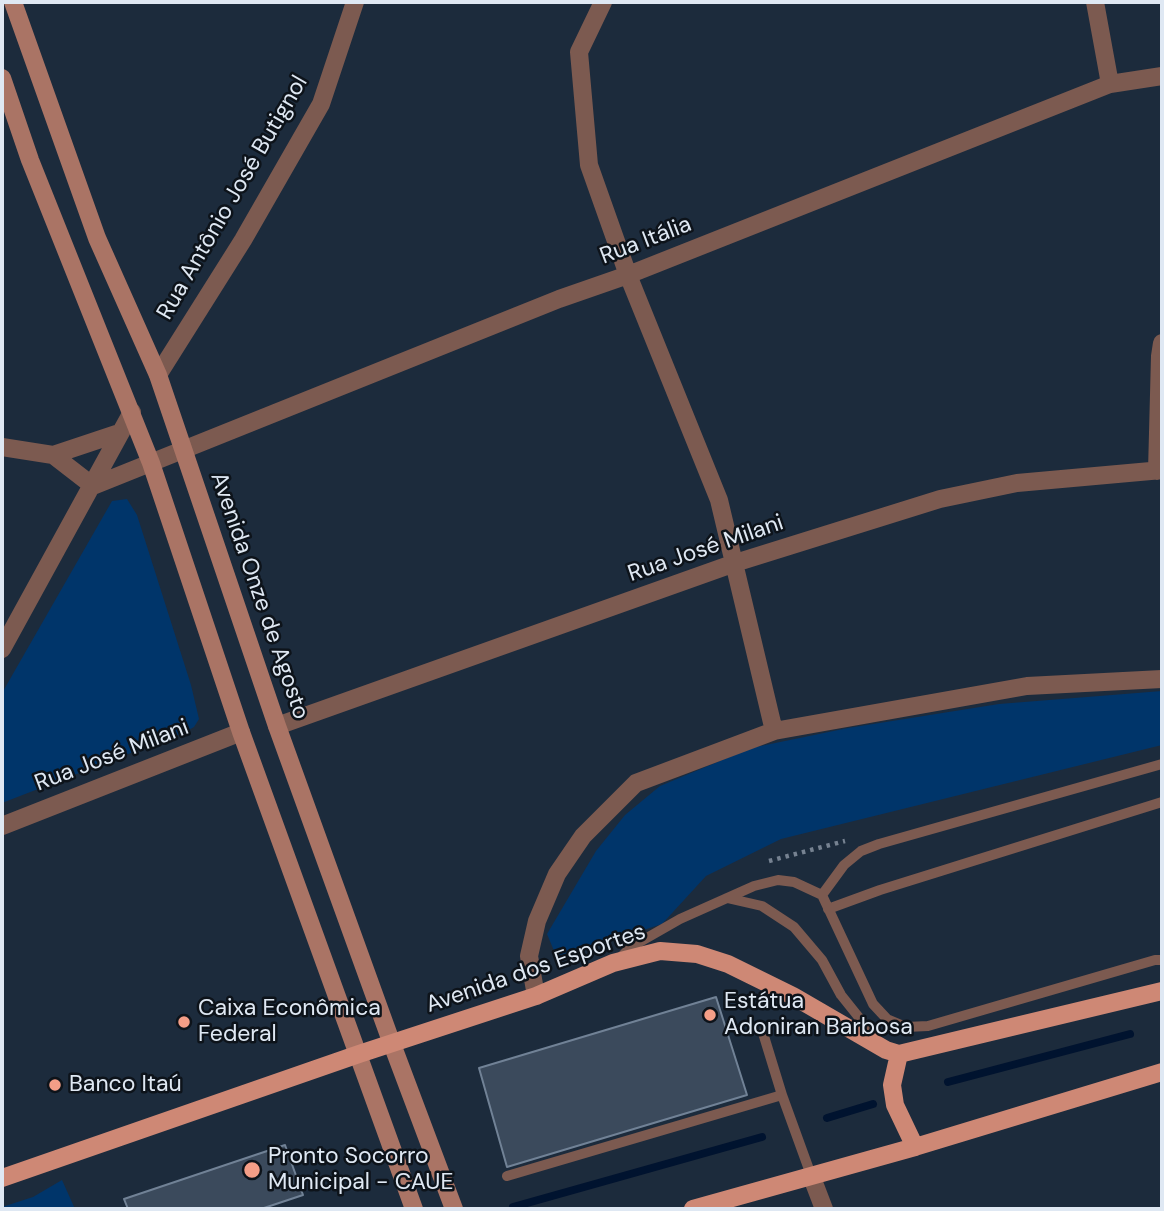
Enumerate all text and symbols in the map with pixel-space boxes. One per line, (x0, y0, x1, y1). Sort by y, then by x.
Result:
street label: Rua Antônio José Butignol (152, 71, 314, 325)
street label: Rua Itália (596, 211, 696, 271)
street label: Avenida Onze de Agosto (204, 469, 314, 723)
street label: Rua José Milani (625, 509, 787, 589)
street label: Rua José Milani (31, 714, 193, 798)
street label: Avenida dos Esportes (422, 918, 650, 1020)
place label: Estátua Adoniran Barbosa (724, 988, 913, 1042)
place label: Caixa Econômica Federal (198, 995, 381, 1049)
marker: Estátua Adoniran Barbosa (702, 1007, 718, 1023)
marker: Caixa Econômica Federal (176, 1014, 192, 1030)
place label: Banco Itaú (69, 1071, 182, 1099)
marker: Banco Itaú (47, 1077, 63, 1093)
place label: Pronto Socorro Municipal - CAUE (268, 1143, 453, 1197)
marker: Pronto Socorro Municipal - CAUE (242, 1160, 262, 1180)

